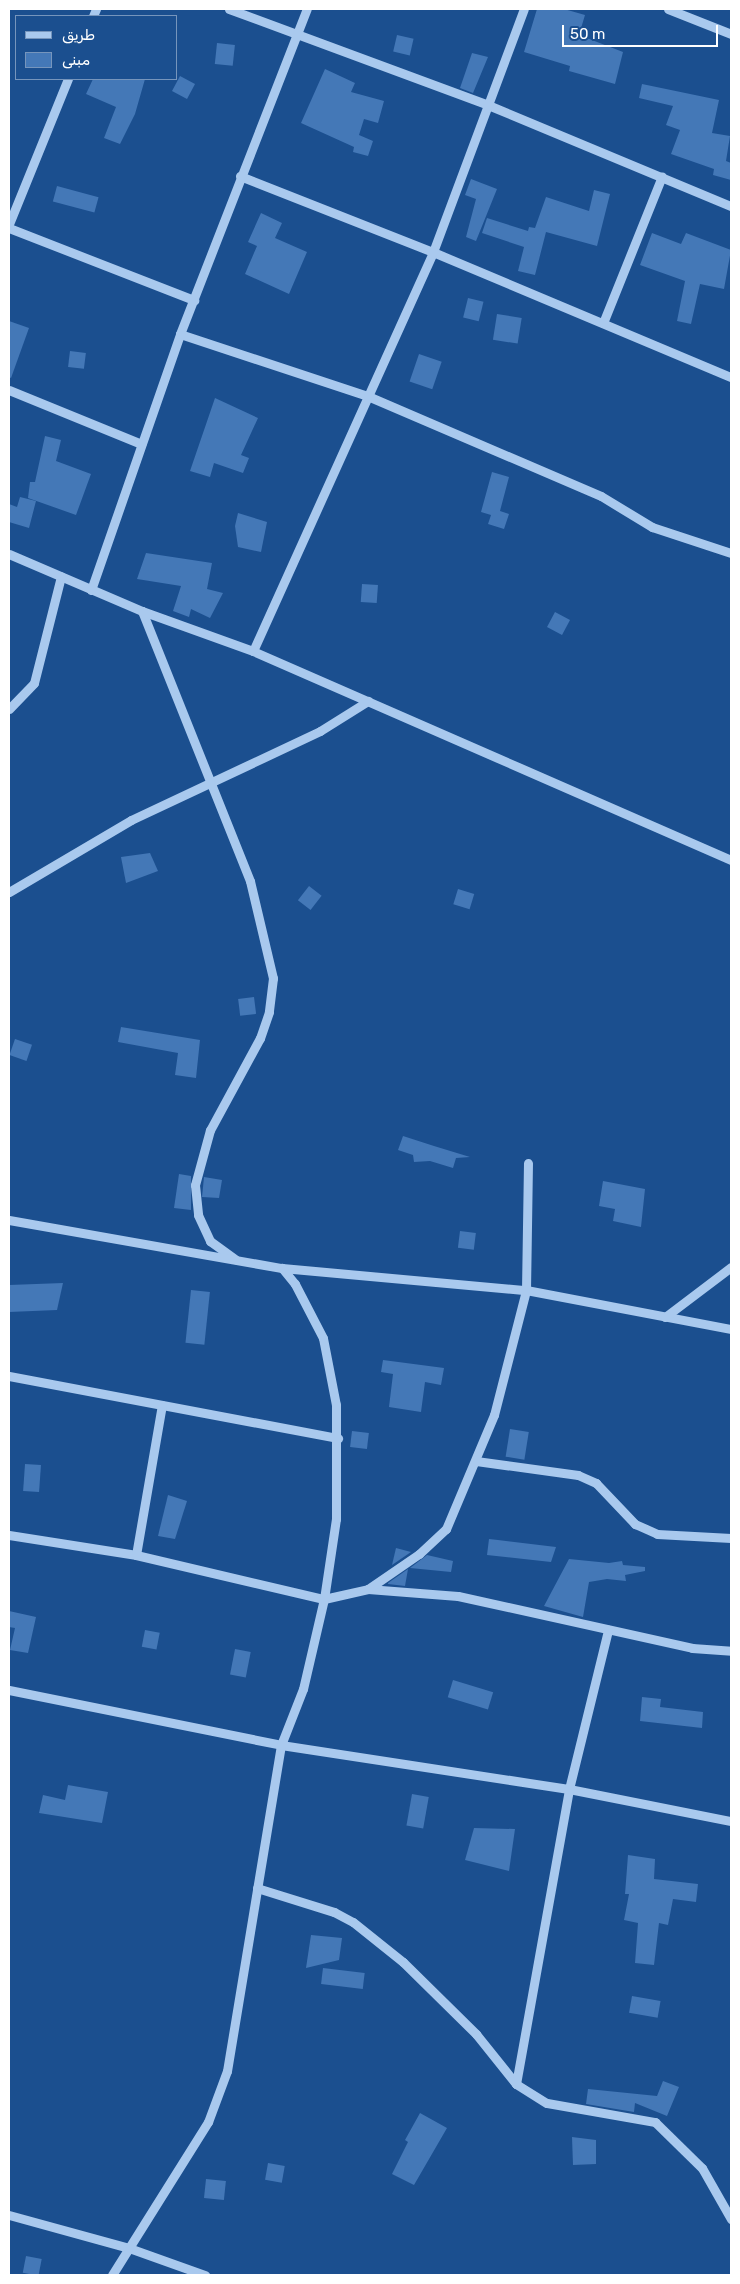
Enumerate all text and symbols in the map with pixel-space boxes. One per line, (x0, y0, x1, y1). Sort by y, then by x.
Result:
legend (15, 15, 178, 80)
scale bar (565, 15, 721, 47)
text: 50 m (570, 25, 605, 43)
text: طريق (62, 26, 95, 44)
text: مبنى (62, 51, 90, 69)

